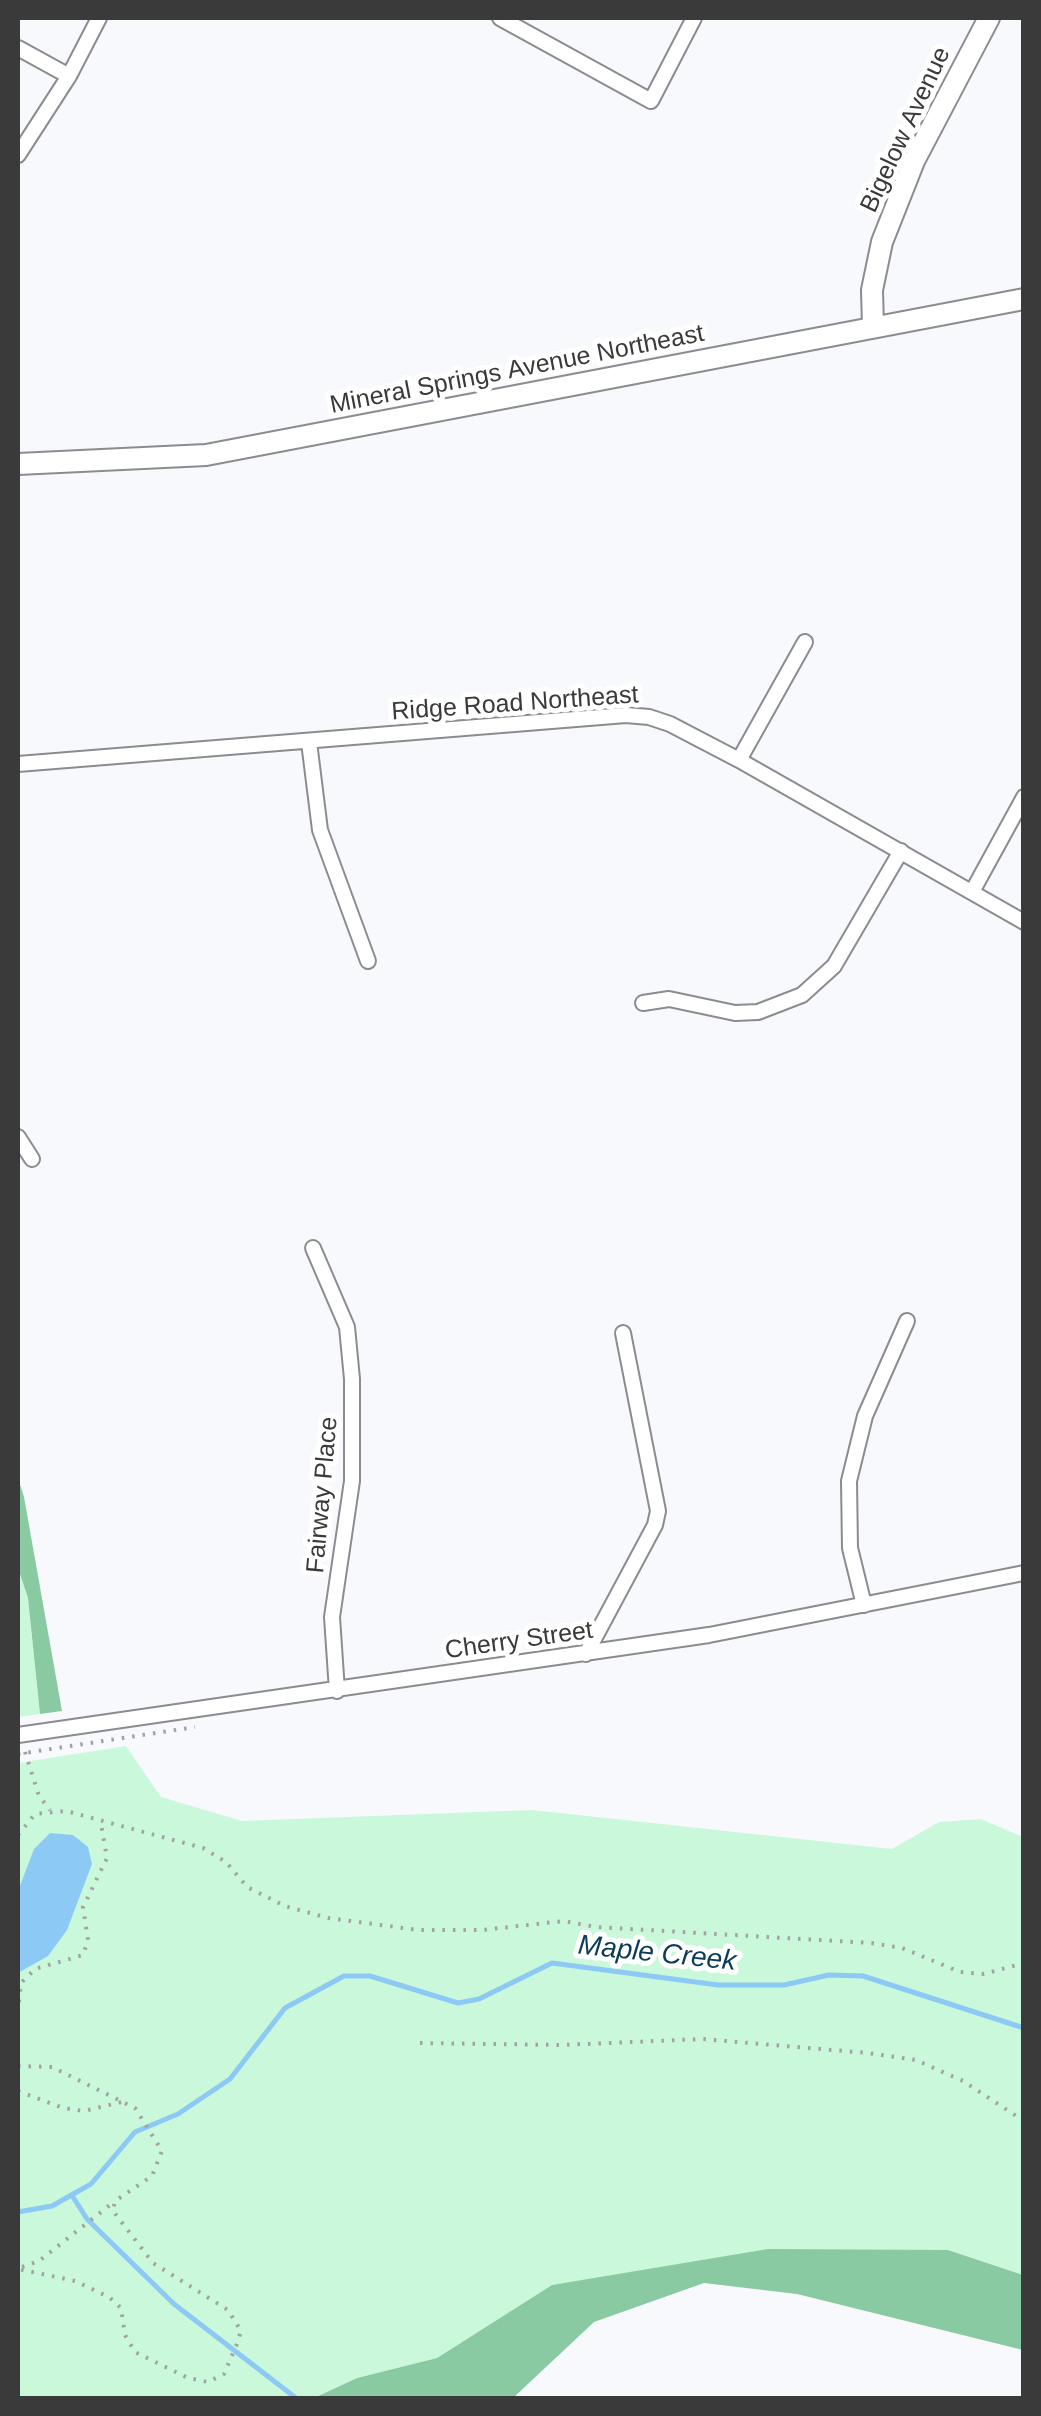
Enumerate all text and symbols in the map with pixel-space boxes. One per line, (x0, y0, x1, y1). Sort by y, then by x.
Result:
street label: Bigelow Avenue (855, 43, 957, 217)
street label: Mineral Springs Avenue Northeast (327, 319, 707, 421)
street label: Ridge Road Northeast (391, 680, 639, 728)
street label: Fairway Place (301, 1415, 345, 1575)
street label: Cherry Street (443, 1616, 595, 1666)
water label: Maple Creek (576, 1929, 738, 1979)

